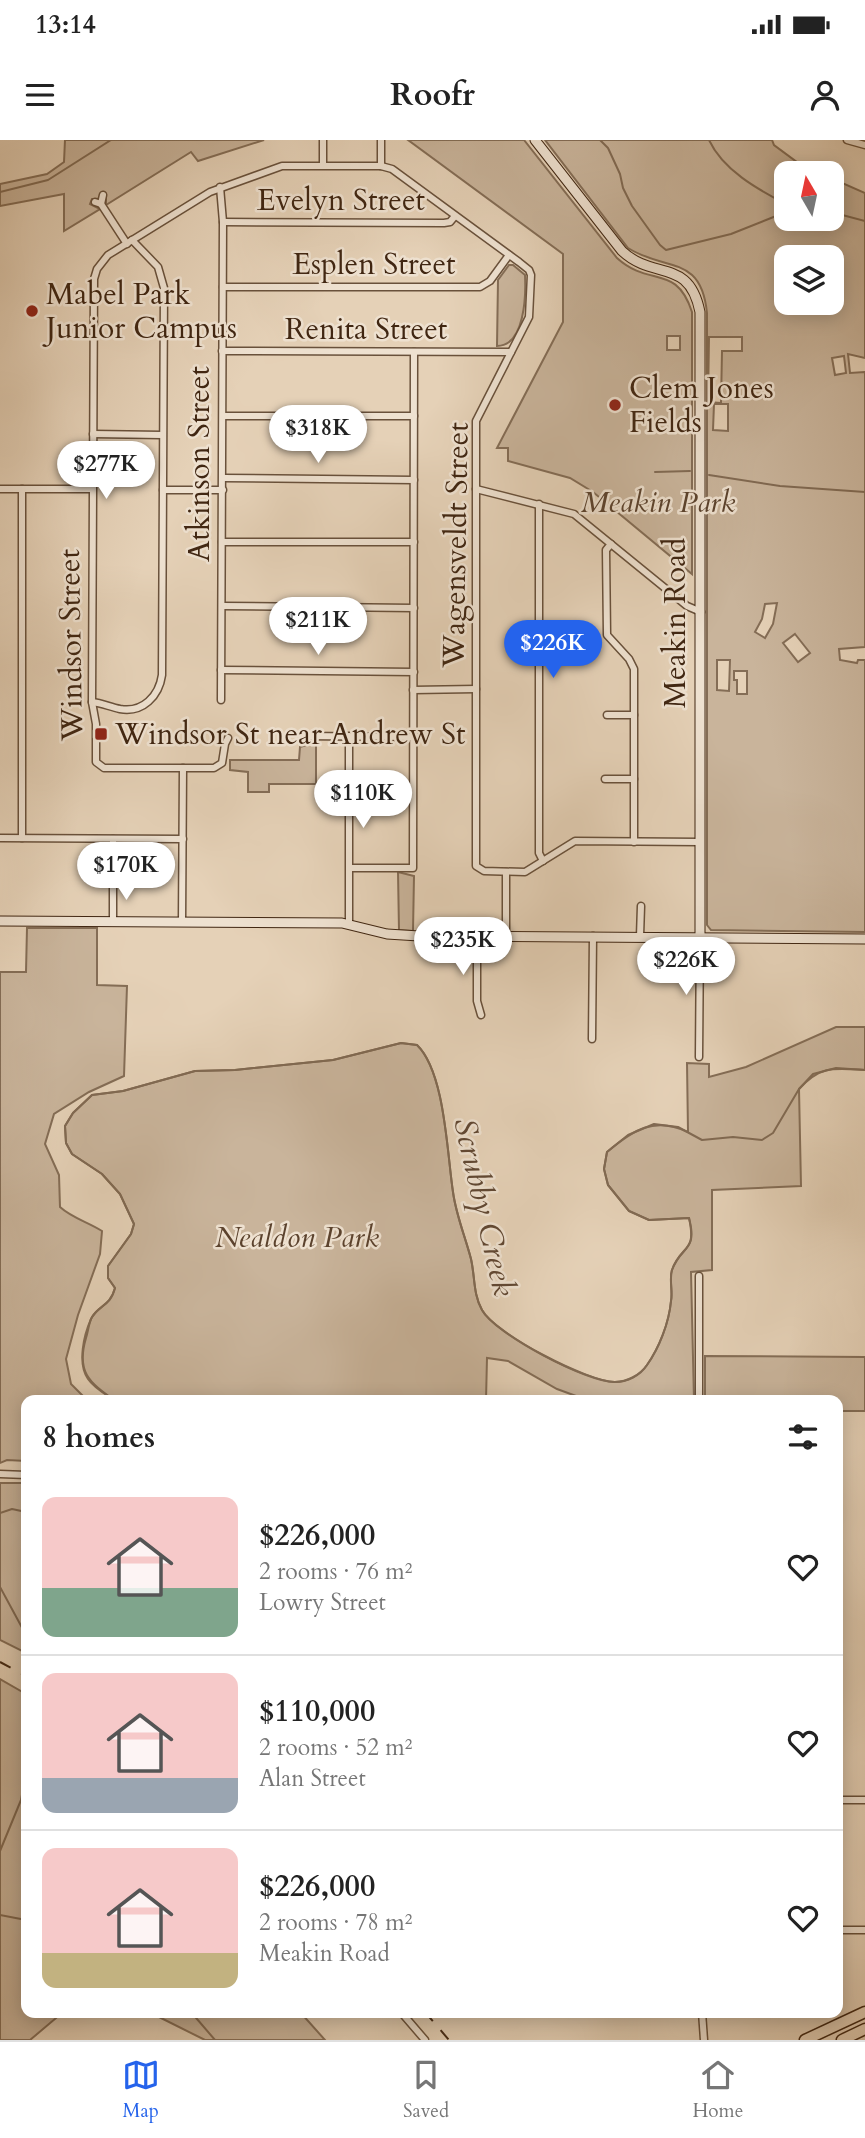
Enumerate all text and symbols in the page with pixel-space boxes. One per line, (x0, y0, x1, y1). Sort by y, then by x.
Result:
text: 13:14 (35, 7, 96, 42)
text: Roofr (390, 73, 475, 117)
icon: menu (21, 76, 59, 114)
icon: person (806, 76, 844, 114)
north arrow (774, 161, 844, 231)
map controls (774, 161, 844, 315)
street label: Evelyn Street (257, 180, 426, 221)
street label: Esplen Street (292, 244, 456, 285)
button: layers (774, 245, 844, 315)
place label: Mabel Park Junior Campus (42, 274, 237, 349)
marker: Mabel Park Junior Campus (24, 303, 40, 319)
street label: Renita Street (285, 309, 448, 350)
street label: Atkinson Street (179, 366, 220, 562)
place label: Clem Jones Fields (629, 368, 774, 443)
marker: Clem Jones Fields (607, 397, 623, 413)
pin: $318K (269, 406, 367, 465)
text: $318K (285, 412, 351, 443)
street label: Wagensveldt Street (433, 421, 479, 669)
pin: $277K (57, 442, 155, 501)
text: $277K (73, 448, 139, 479)
park label: Meakin Park (581, 482, 735, 523)
street label: Meakin Road (655, 538, 696, 708)
street label: Windsor Street (49, 548, 93, 742)
pin: $211K (269, 598, 367, 657)
text: $211K (285, 604, 351, 635)
pin: $226K (504, 620, 602, 680)
text: $226K (520, 627, 586, 658)
place label: Windsor St near Andrew St (114, 714, 466, 755)
marker: Windsor St near Andrew St (93, 726, 109, 742)
pin: $110K (314, 770, 412, 830)
text: $110K (330, 777, 396, 808)
pin: $170K (77, 842, 175, 902)
text: $170K (93, 849, 159, 880)
pin: $235K (414, 918, 512, 977)
text: $235K (430, 924, 496, 955)
pin: $226K (637, 938, 735, 997)
text: $226K (653, 944, 719, 975)
water label: Scrubby Creek (442, 1113, 526, 1301)
park label: Nealdon Park (215, 1217, 379, 1258)
text: 8 homes (42, 1417, 155, 1458)
icon: filters (784, 1418, 822, 1456)
text: $226,000 (259, 1515, 375, 1556)
icon: home (98, 1525, 182, 1609)
icon: heart (784, 1548, 822, 1586)
text: 2 rooms · 76 m² (259, 1556, 412, 1587)
text: Lowry Street (259, 1587, 386, 1618)
text: $110,000 (259, 1691, 375, 1732)
icon: home (98, 1701, 182, 1785)
icon: heart (784, 1724, 822, 1762)
text: 2 rooms · 52 m² (259, 1732, 412, 1763)
text: Alan Street (259, 1763, 366, 1794)
text: $226,000 (259, 1866, 375, 1907)
icon: home (98, 1876, 182, 1960)
icon: heart (784, 1899, 822, 1937)
text: 2 rooms · 78 m² (259, 1907, 412, 1938)
text: Meakin Road (259, 1938, 390, 1969)
tab: Map (122, 2056, 160, 2124)
tab: Saved (403, 2056, 449, 2124)
tab: Home (692, 2056, 743, 2124)

